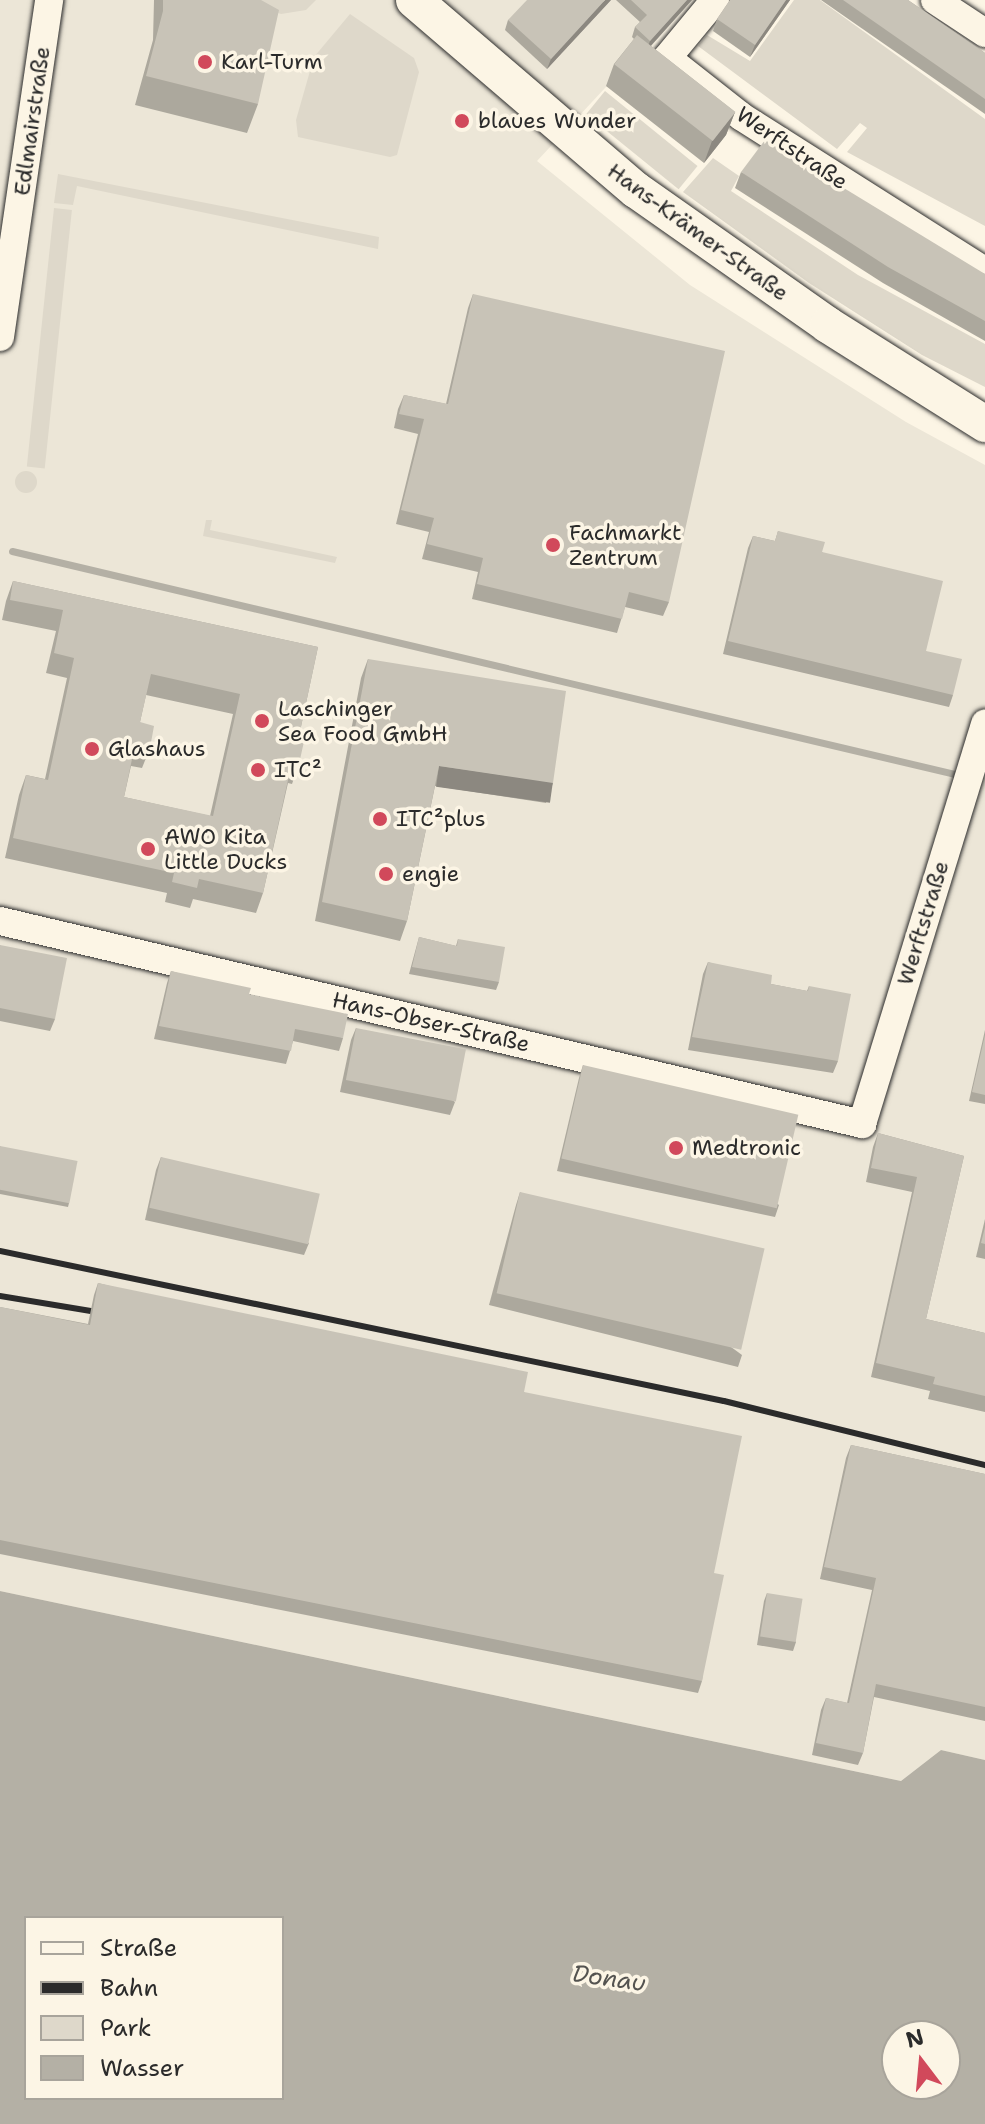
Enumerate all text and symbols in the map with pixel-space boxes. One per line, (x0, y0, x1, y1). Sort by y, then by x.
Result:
street label: Edlmairstraße (8, 45, 56, 197)
place label: Karl-Turm (221, 49, 323, 75)
marker: Karl-Turm (196, 53, 214, 71)
street label: Werftstraße (731, 101, 853, 195)
place label: blaues Wunder (478, 108, 637, 134)
marker: blaues Wunder (453, 112, 471, 130)
street label: Hans-Krämer-Straße (602, 157, 794, 307)
place label: Fachmarkt Zentrum (569, 519, 682, 570)
marker: Fachmarkt Zentrum (544, 536, 562, 554)
place label: Laschinger Sea Food GmbH (278, 695, 448, 746)
marker: Laschinger Sea Food GmbH (253, 712, 271, 730)
place label: Glashaus (108, 736, 206, 762)
marker: Glashaus (83, 740, 101, 758)
place label: ITC² (274, 757, 322, 783)
marker: ITC² (249, 761, 267, 779)
place label: ITC²plus (396, 806, 486, 832)
marker: ITC²plus (371, 810, 389, 828)
place label: AWO Kita Little Ducks (164, 823, 287, 874)
marker: AWO Kita Little Ducks (139, 840, 157, 858)
street label: Werftstraße (892, 858, 954, 988)
place label: engie (402, 861, 459, 887)
marker: engie (377, 865, 395, 883)
street label: Hans-Obser-Straße (330, 986, 532, 1058)
place label: Medtronic (692, 1135, 801, 1161)
marker: Medtronic (667, 1139, 685, 1157)
legend (24, 1916, 284, 2100)
text: Straße (100, 1932, 177, 1964)
water label: Donau (571, 1960, 647, 1998)
text: Bahn (100, 1972, 158, 2004)
text: Park (100, 2012, 152, 2044)
north arrow (881, 2020, 961, 2100)
text: N (902, 2022, 927, 2055)
text: Wasser (100, 2052, 184, 2084)

